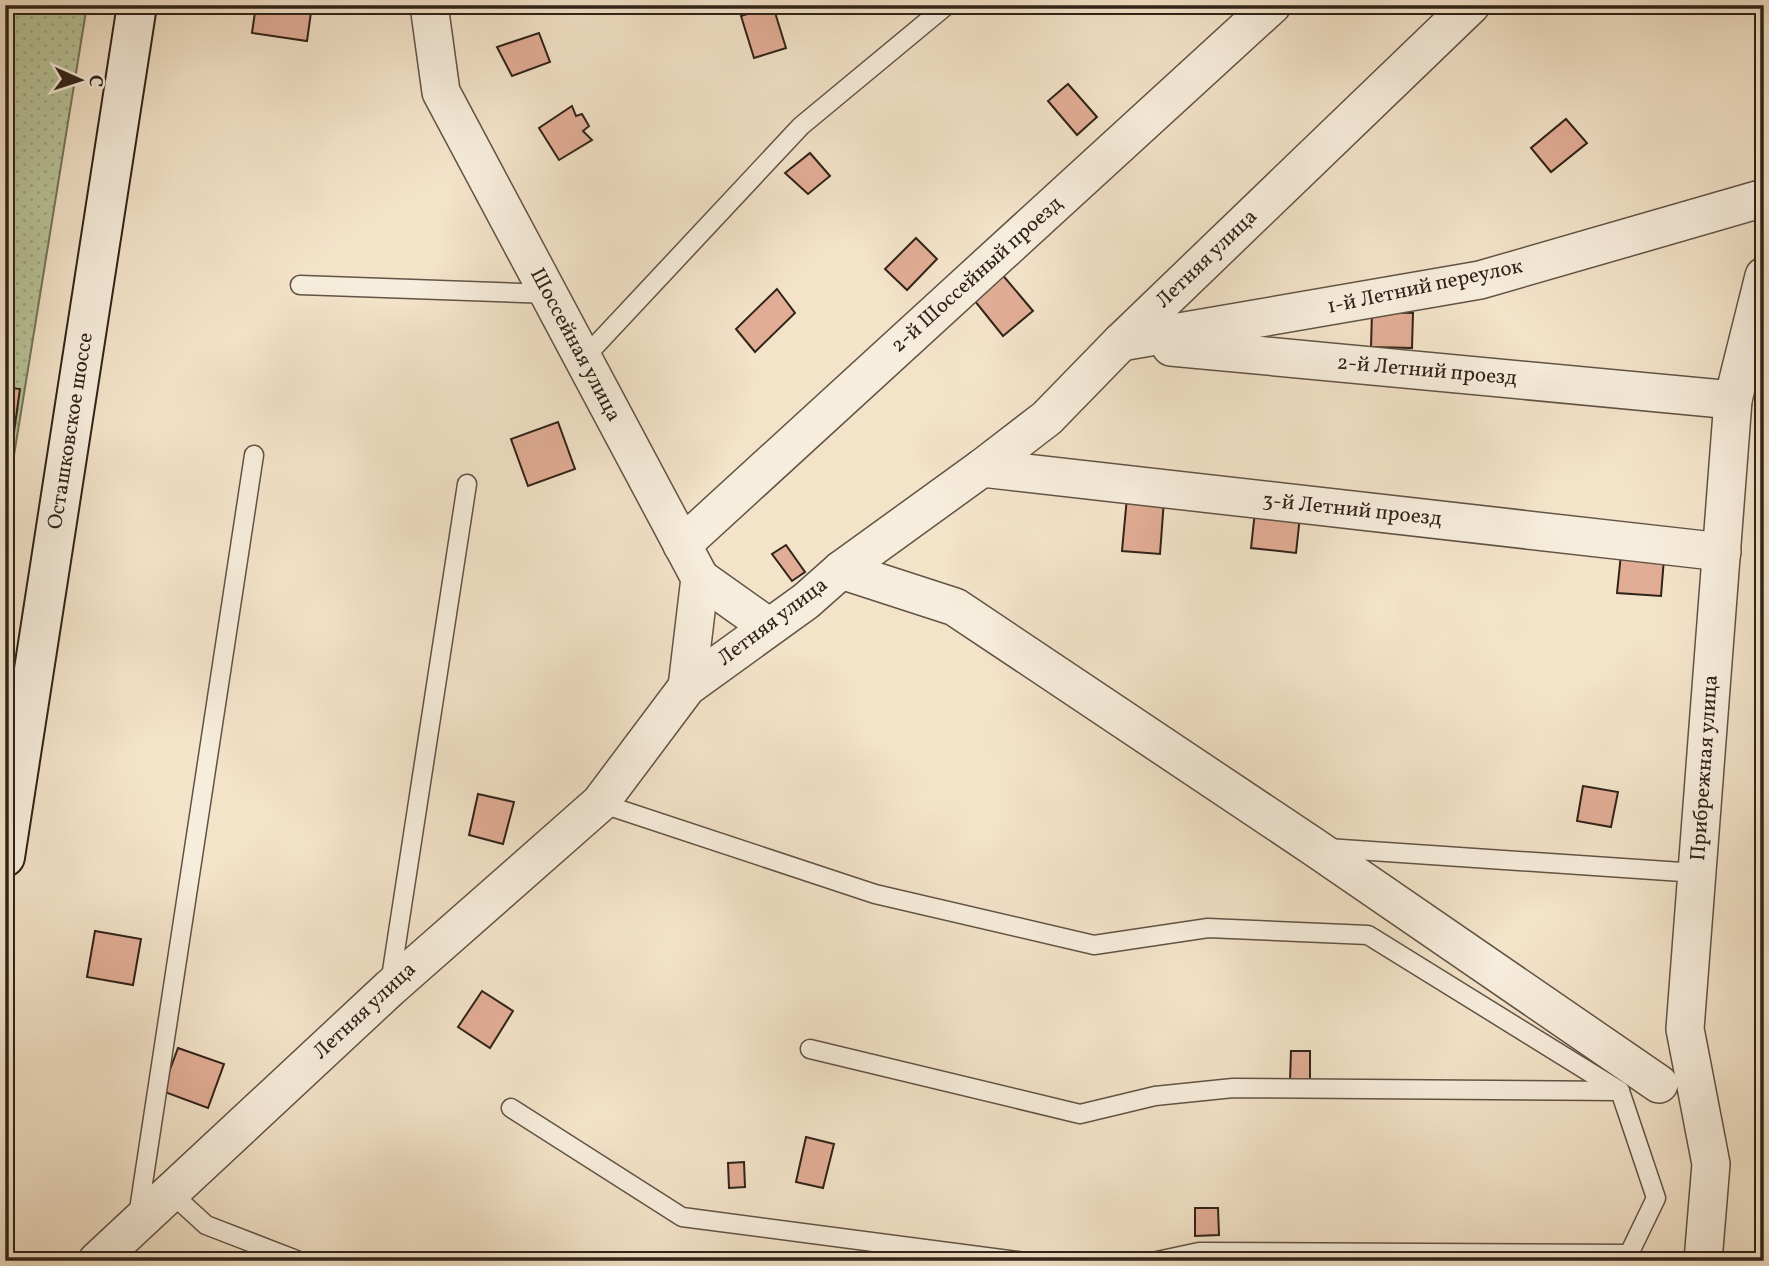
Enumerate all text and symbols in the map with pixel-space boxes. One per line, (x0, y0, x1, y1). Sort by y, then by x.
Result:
north arrow (46, 46, 116, 116)
text: С (82, 74, 108, 88)
street label: 2-й Шоссейный проезд (885, 190, 1069, 360)
street label: Летняя улица (1150, 203, 1264, 315)
street label: 1-й Летний переулок (1325, 252, 1525, 322)
street label: Шоссейная улица (522, 263, 628, 427)
street label: Осташковское шоссе (41, 330, 101, 532)
street label: 2-й Летний проезд (1336, 349, 1518, 393)
street label: 3-й Летний проезд (1261, 486, 1443, 534)
street label: Летняя улица (712, 571, 834, 673)
street label: Прибрежная улица (1684, 674, 1726, 862)
street label: Летняя улица (307, 956, 423, 1066)

